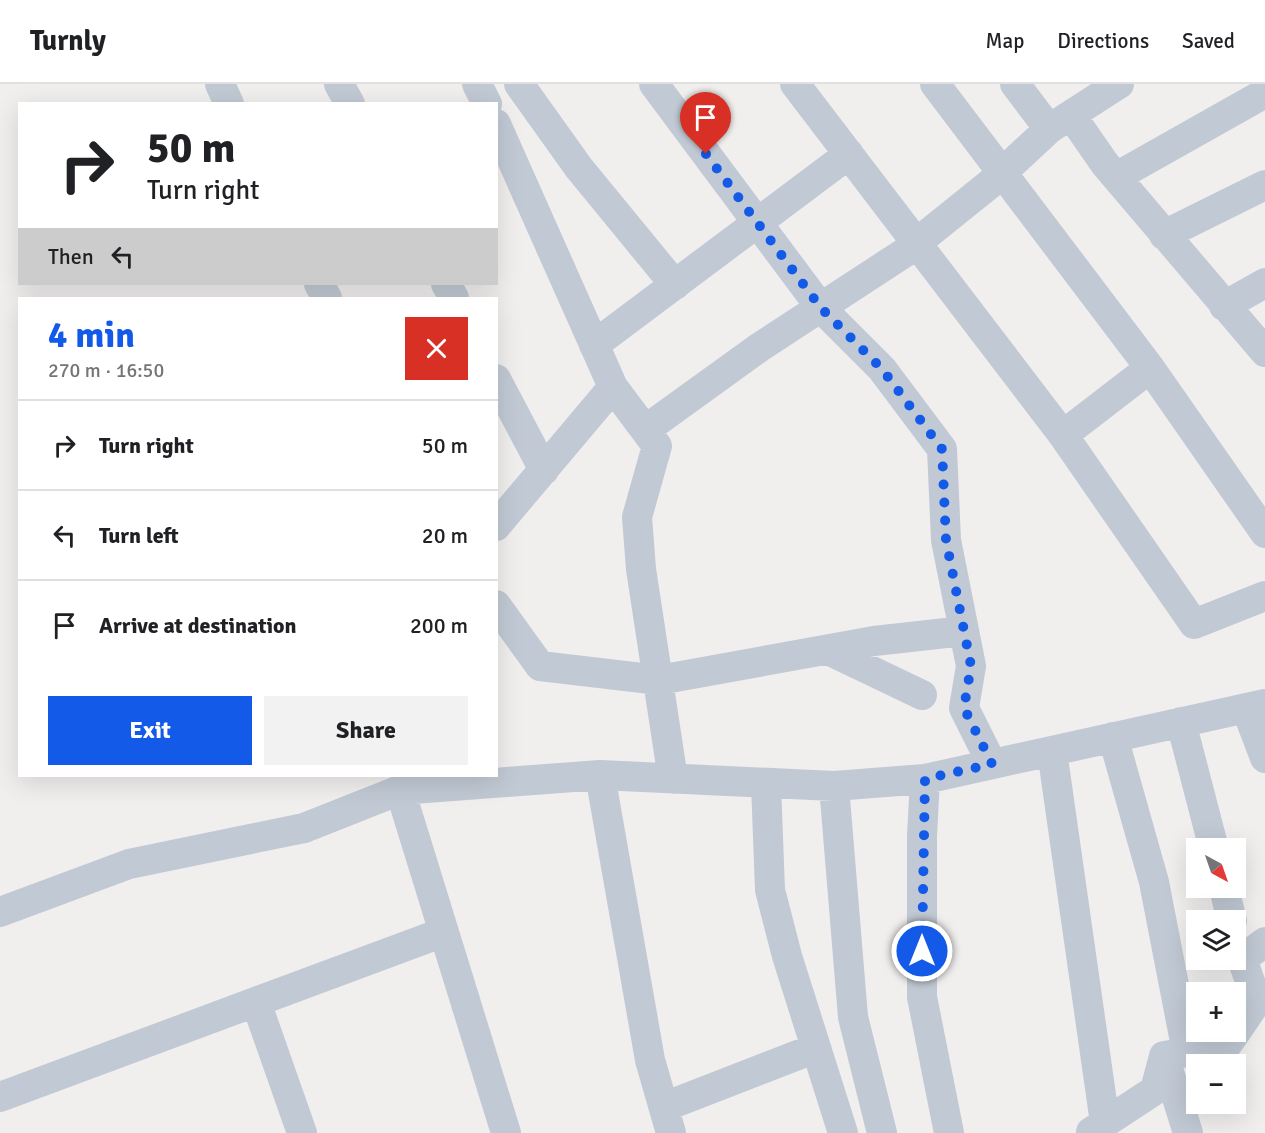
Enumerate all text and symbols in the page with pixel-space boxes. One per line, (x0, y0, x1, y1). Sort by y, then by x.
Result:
text: Turnly (30, 24, 106, 58)
text: Map (986, 28, 1024, 54)
text: Directions (1057, 28, 1149, 54)
text: Saved (1182, 28, 1235, 54)
pin (680, 92, 731, 154)
icon: arrive (689, 101, 722, 134)
text: 50 m (147, 123, 236, 174)
icon: right (48, 126, 126, 204)
text: Turn right (147, 174, 260, 207)
icon: left (106, 240, 139, 273)
text: Then (48, 243, 94, 270)
text: 4 min (48, 313, 135, 358)
button: close (405, 317, 468, 380)
text: 270 m · 16:50 (48, 358, 164, 383)
icon: right (48, 429, 81, 462)
text: Turn right (99, 432, 194, 459)
text: 50 m (422, 432, 468, 459)
icon: left (48, 519, 81, 552)
text: Turn left (99, 522, 179, 549)
text: 20 m (422, 522, 468, 549)
icon: arrive (48, 609, 81, 642)
text: Arrive at destination (99, 612, 296, 639)
text: 200 m (410, 612, 468, 639)
button: Exit (48, 696, 252, 765)
button: Share (264, 696, 468, 765)
north arrow (1186, 838, 1246, 898)
map controls (1186, 838, 1246, 1114)
button: layers (1186, 910, 1246, 970)
position arrow (890, 919, 954, 983)
button: + (1186, 982, 1246, 1042)
button: − (1186, 1054, 1246, 1114)

